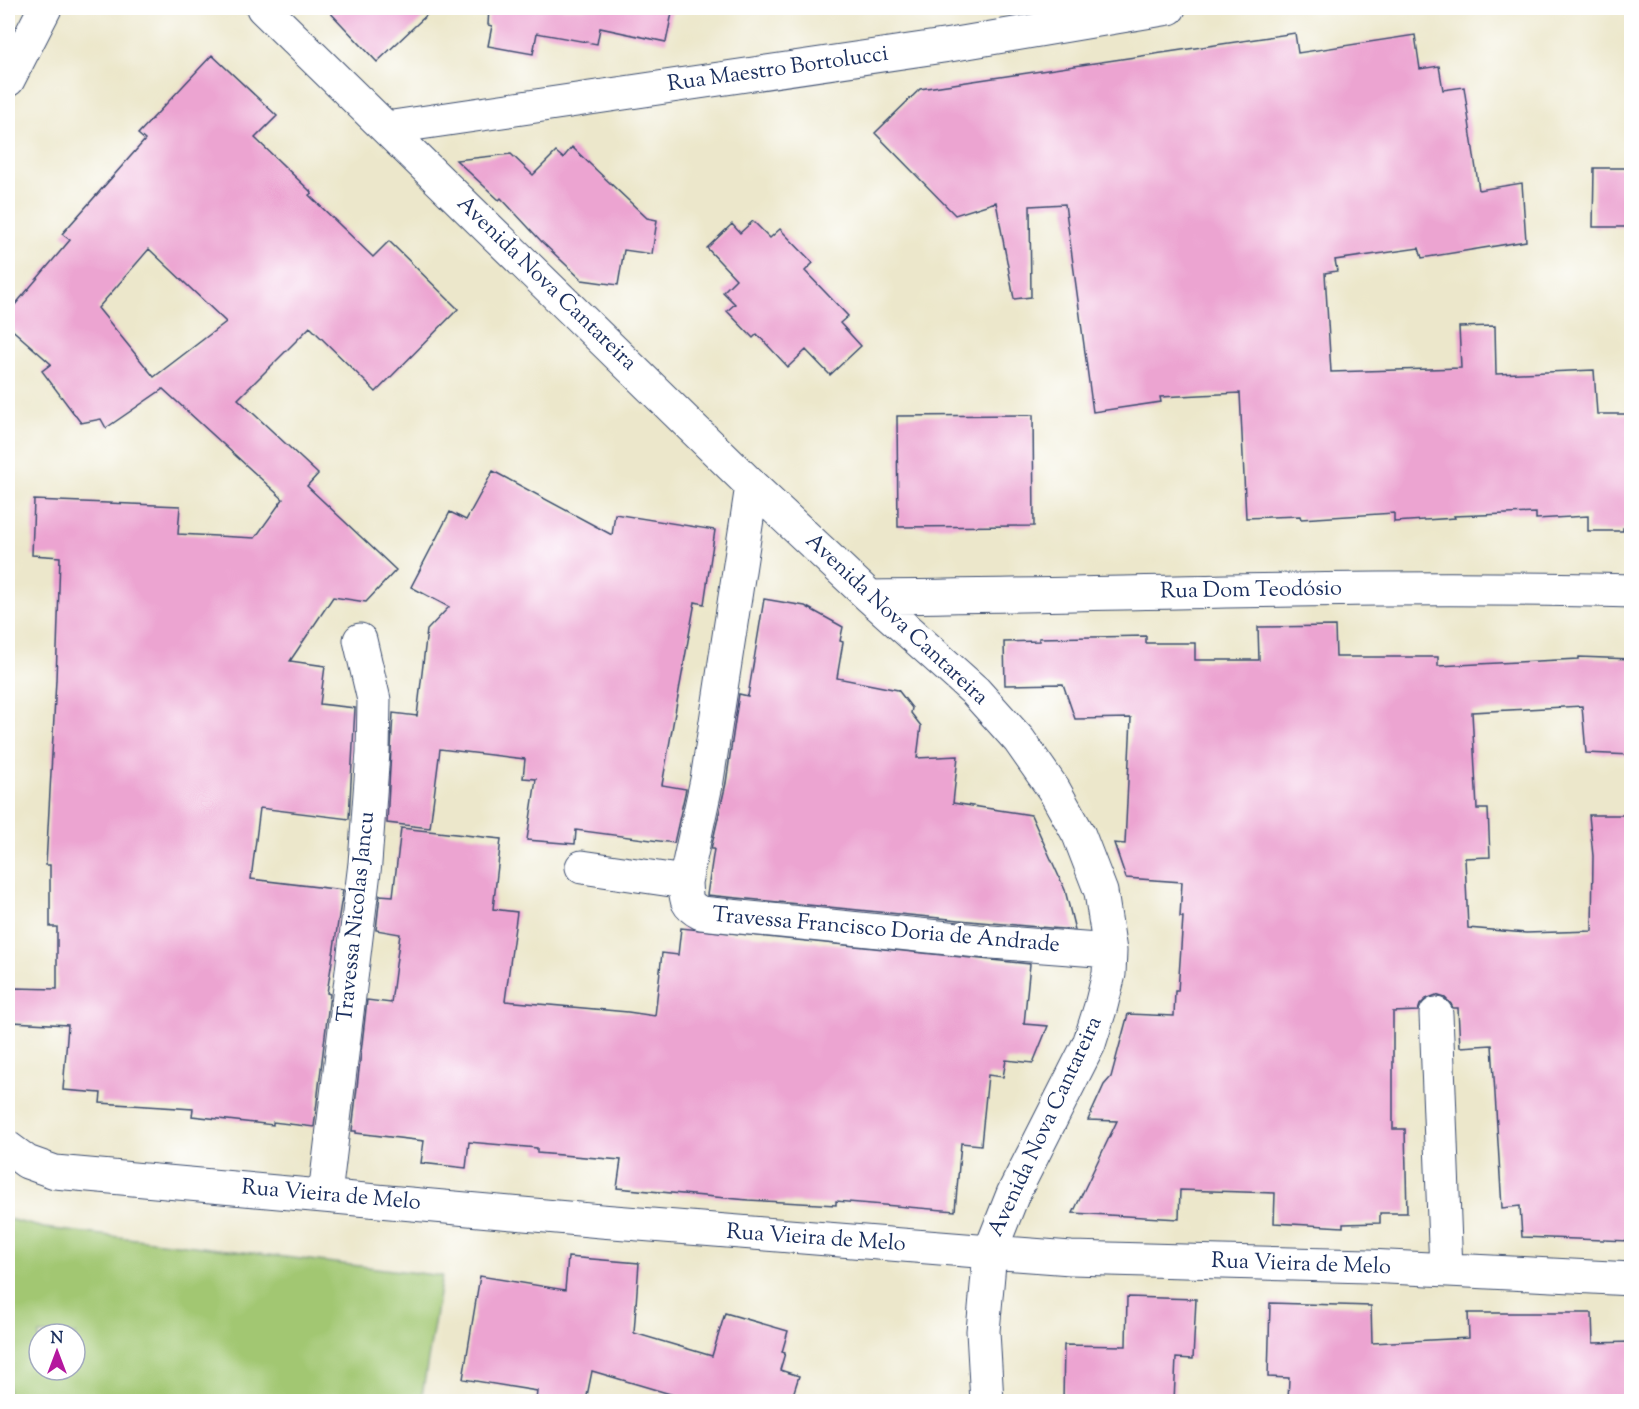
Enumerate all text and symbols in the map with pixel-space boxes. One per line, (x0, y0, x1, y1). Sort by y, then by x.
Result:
street label: Rua Maestro Bortolucci (666, 39, 890, 101)
street label: Avenida Nova Cantareira (449, 189, 643, 379)
street label: Avenida Nova Cantareira (797, 526, 995, 714)
street label: Rua Dom Teodósio (1160, 573, 1342, 609)
street label: Travessa Nicolas Jancu (330, 810, 384, 1024)
street label: Travessa Francisco Doria de Andrade (711, 900, 1061, 962)
street label: Avenida Nova Cantareira (981, 1012, 1111, 1242)
street label: Rua Vieira de Melo (240, 1172, 422, 1220)
street label: Rua Vieira de Melo (725, 1217, 907, 1261)
street label: Rua Vieira de Melo (1211, 1246, 1391, 1284)
north arrow (27, 1322, 87, 1382)
text: N (51, 1328, 64, 1351)

